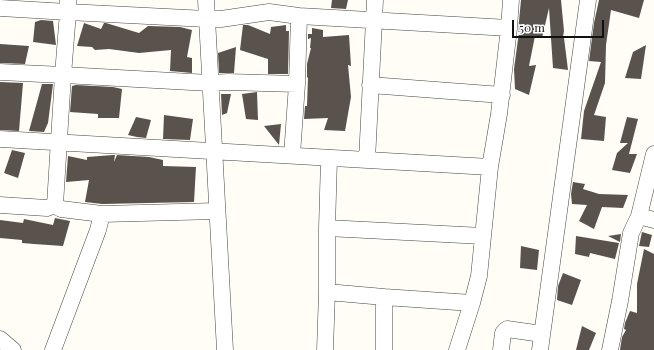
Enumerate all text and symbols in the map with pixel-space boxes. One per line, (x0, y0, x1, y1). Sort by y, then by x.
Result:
scale bar (514, 12, 606, 38)
text: 50 m (519, 19, 545, 35)

